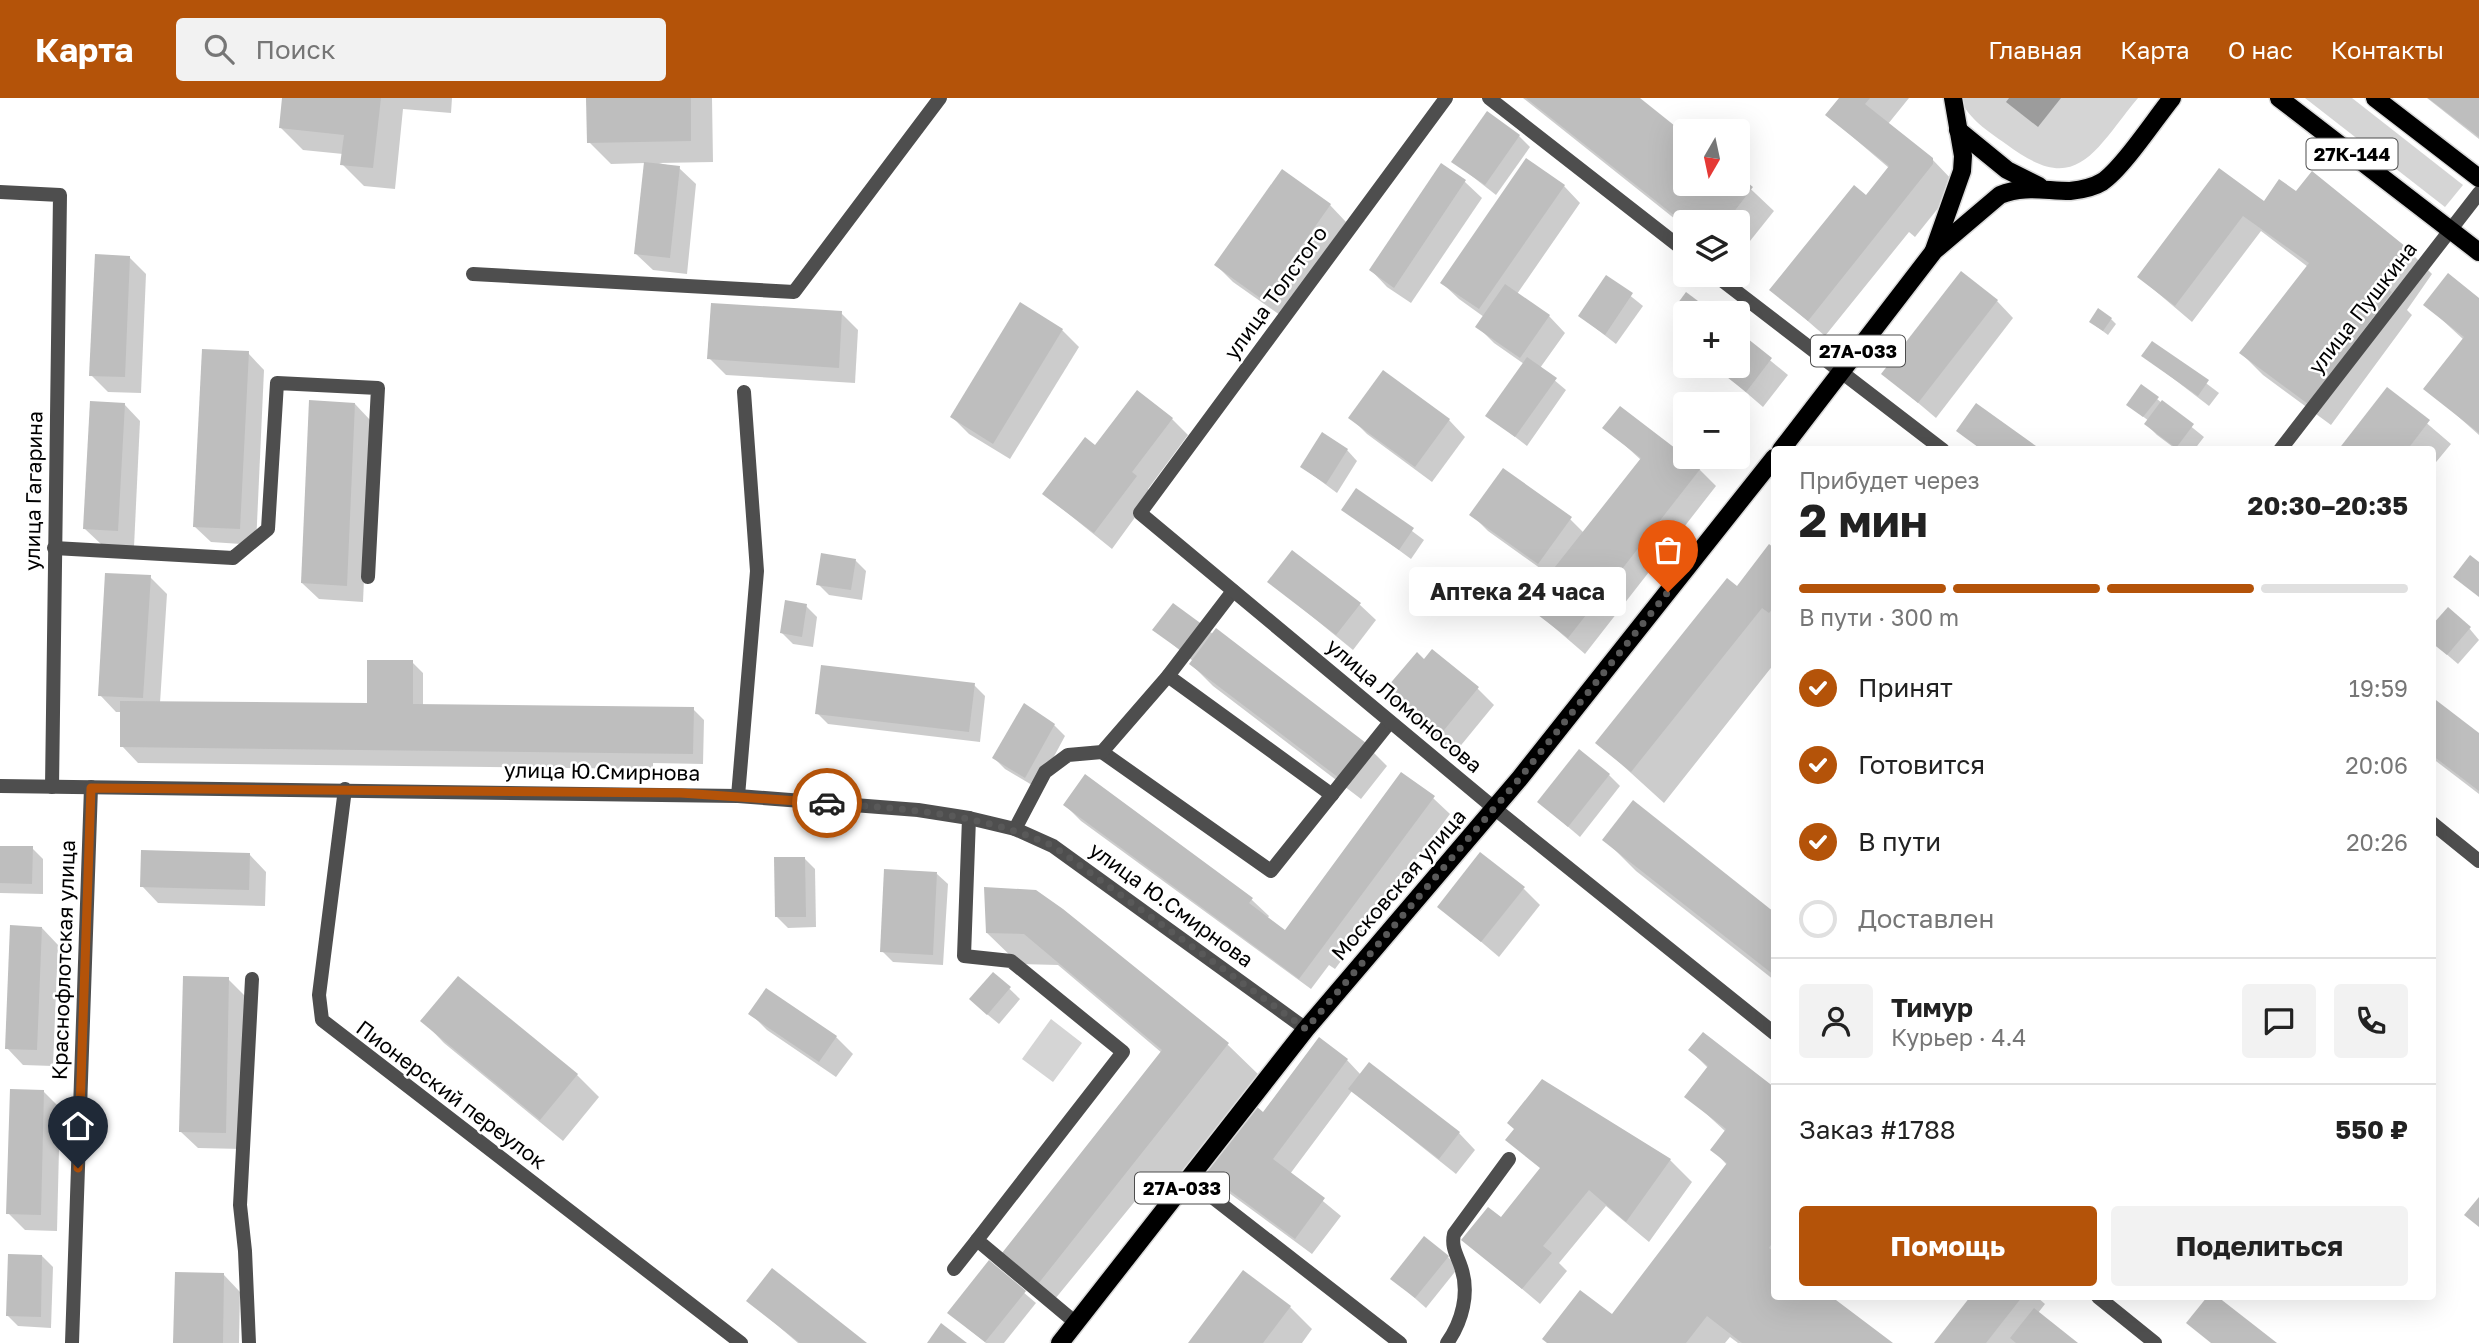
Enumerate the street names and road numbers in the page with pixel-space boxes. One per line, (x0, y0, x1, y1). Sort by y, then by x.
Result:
road number: 27К-144 (2306, 138, 2398, 170)
street label: улица Толстого (1218, 221, 1332, 364)
street label: улица Пушкина (2302, 236, 2422, 379)
road number: 27А-033 (1811, 336, 1905, 366)
street label: улица Гагарина (19, 411, 47, 571)
street label: улица Ломоносова (1321, 633, 1488, 778)
street label: улица Ю.Смирнова (504, 756, 700, 786)
street label: Московская улица (1325, 803, 1471, 965)
street label: улица Ю.Смирнова (1084, 836, 1259, 972)
street label: Краснофлотская улица (46, 839, 80, 1081)
street label: Пионерский переулок (351, 1014, 552, 1174)
road number: 27А-033 (1135, 1172, 1229, 1204)

